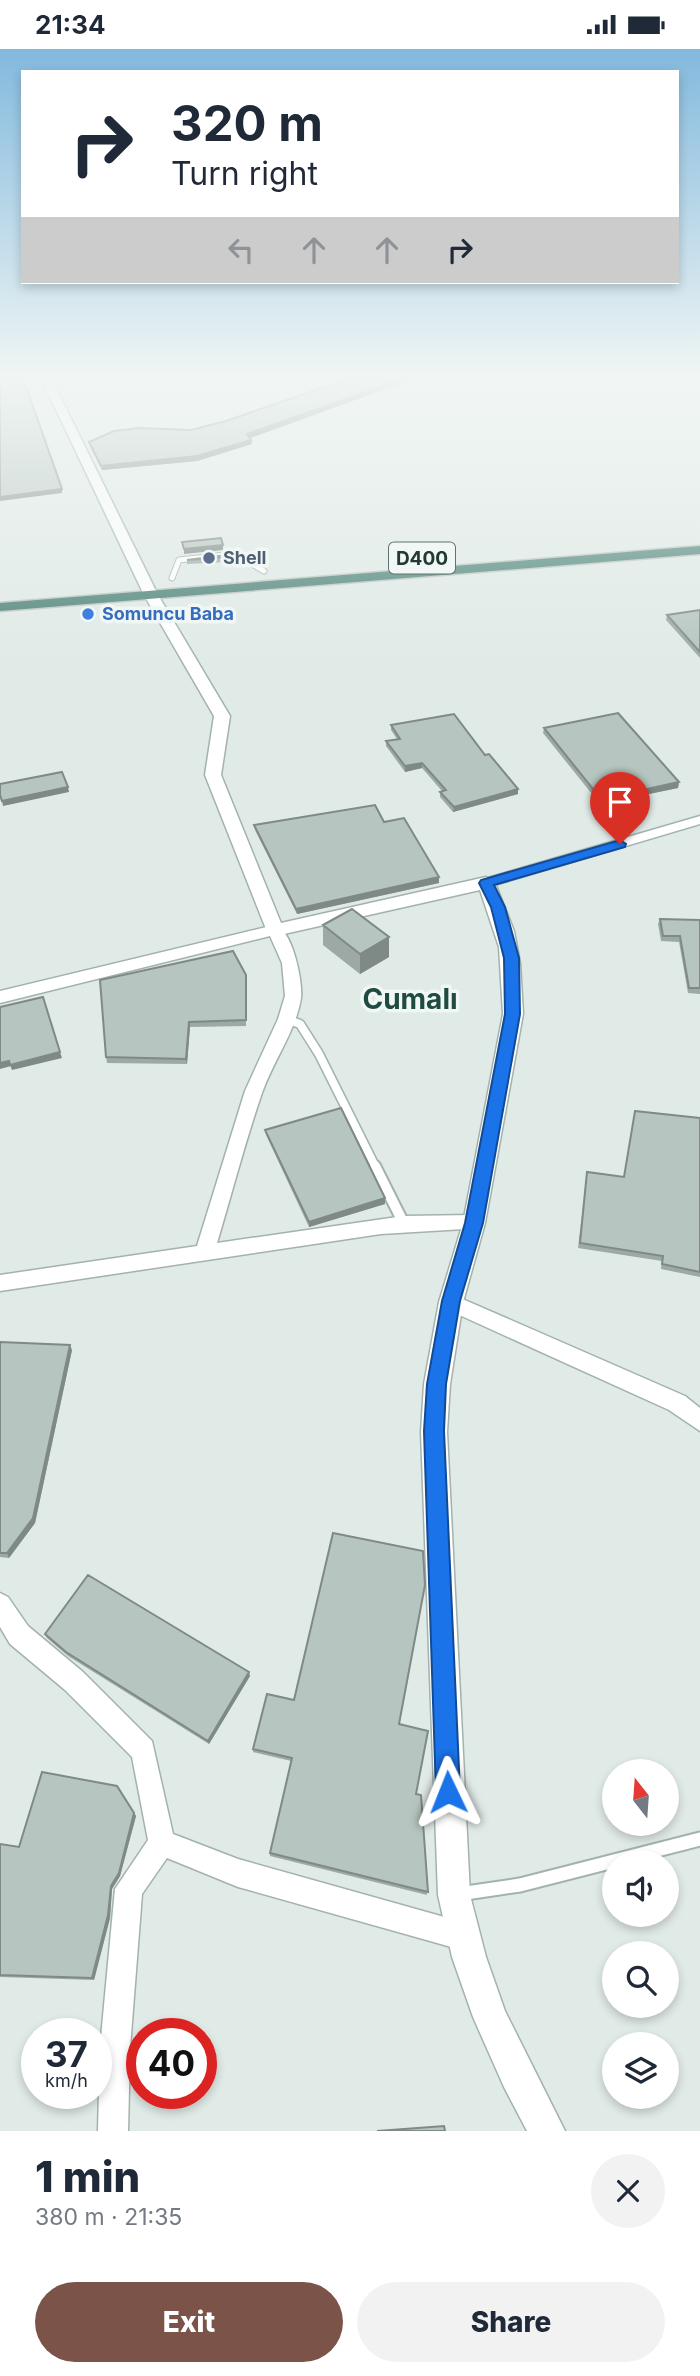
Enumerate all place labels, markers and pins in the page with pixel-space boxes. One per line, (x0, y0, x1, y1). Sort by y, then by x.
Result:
place label: Shell (223, 547, 266, 568)
marker: Shell (201, 550, 217, 566)
place label: Somuncu Baba (102, 603, 234, 624)
marker: Somuncu Baba (80, 606, 96, 622)
pin (590, 772, 650, 844)

